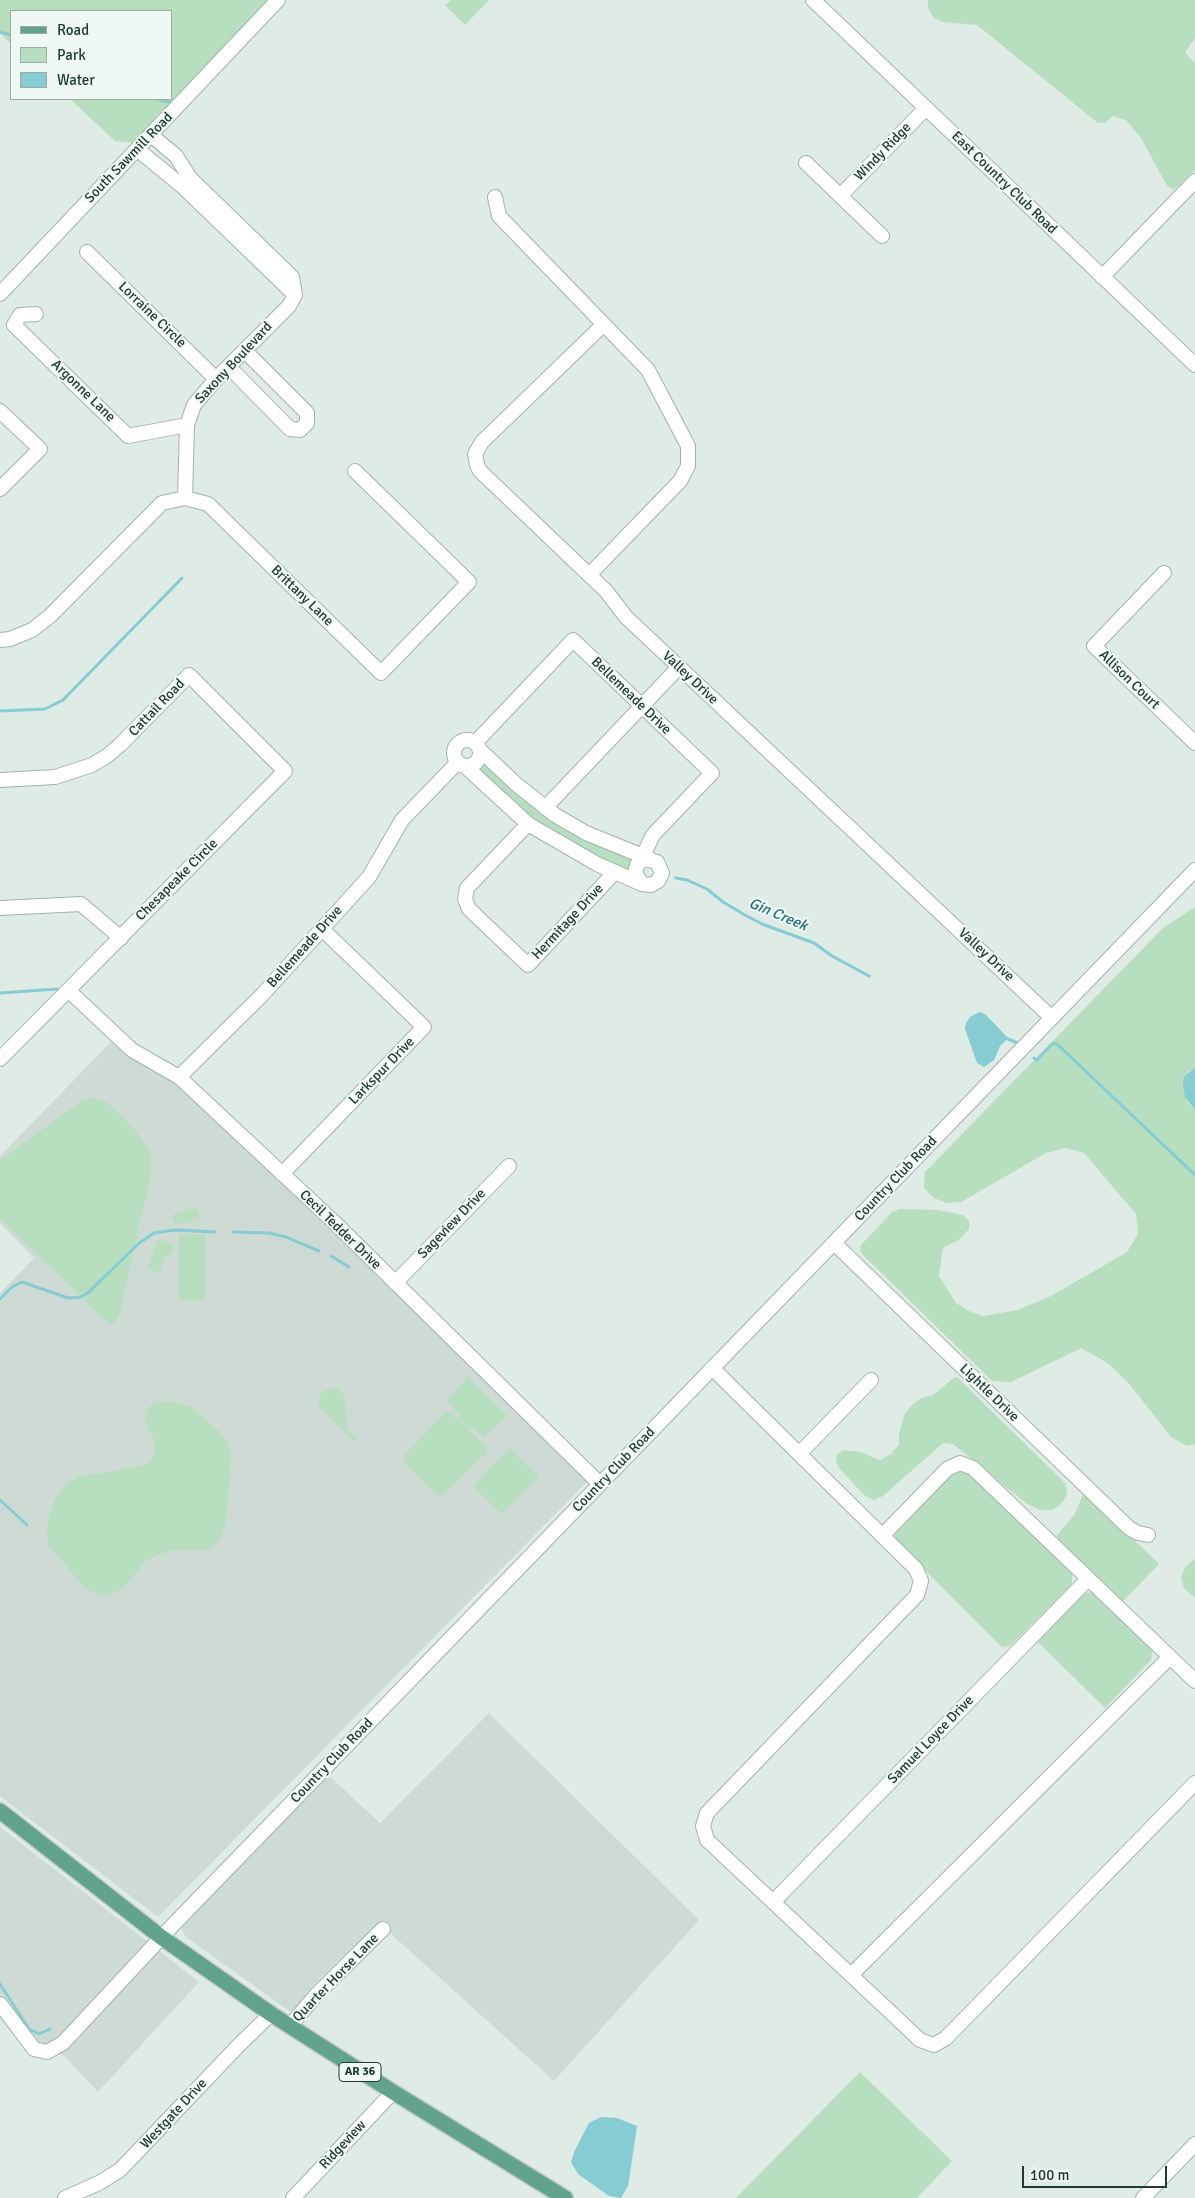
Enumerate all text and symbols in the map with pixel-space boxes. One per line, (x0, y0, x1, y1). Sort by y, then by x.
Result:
legend (10, 10, 172, 100)
text: Road (57, 21, 89, 39)
text: Park (57, 46, 86, 64)
text: Water (57, 71, 95, 89)
street label: South Sawmill Road (82, 109, 176, 207)
street label: Windy Ridge (851, 119, 915, 185)
street label: East Country Club Road (948, 128, 1060, 238)
street label: Lorraine Circle (115, 278, 189, 352)
street label: Saxony Boulevard (192, 319, 276, 407)
street label: Argonne Lane (47, 356, 119, 426)
street label: Brittany Lane (267, 562, 337, 630)
street label: Allison Court (1095, 647, 1163, 713)
street label: Valley Drive (659, 648, 721, 708)
street label: Bellemeade Drive (588, 654, 674, 738)
street label: Cattail Road (126, 676, 188, 740)
street label: Chesapeake Circle (132, 835, 222, 925)
street label: Hermitage Drive (529, 881, 607, 963)
water label: Gin Creek (746, 895, 810, 935)
street label: Bellemeade Drive (264, 903, 346, 991)
street label: Valley Drive (955, 925, 1017, 985)
street label: Larkspur Drive (346, 1034, 418, 1108)
street label: Country Club Road (851, 1133, 941, 1225)
street label: Sageview Drive (415, 1186, 489, 1262)
street label: Cecil Tedder Drive (296, 1187, 384, 1273)
street label: Lightle Drive (956, 1361, 1022, 1425)
street label: Country Club Road (569, 1424, 659, 1516)
street label: Samuel Loyce Drive (885, 1692, 977, 1788)
street label: Country Club Road (287, 1715, 377, 1807)
street label: Quarter Horse Lane (290, 1930, 382, 2026)
road number: AR 36 (339, 2062, 381, 2082)
street label: Westgate Drive (137, 2075, 211, 2153)
street label: Ridgeview (316, 2117, 370, 2173)
scale bar (1025, 2156, 1170, 2188)
text: 100 m (1030, 2166, 1070, 2184)

